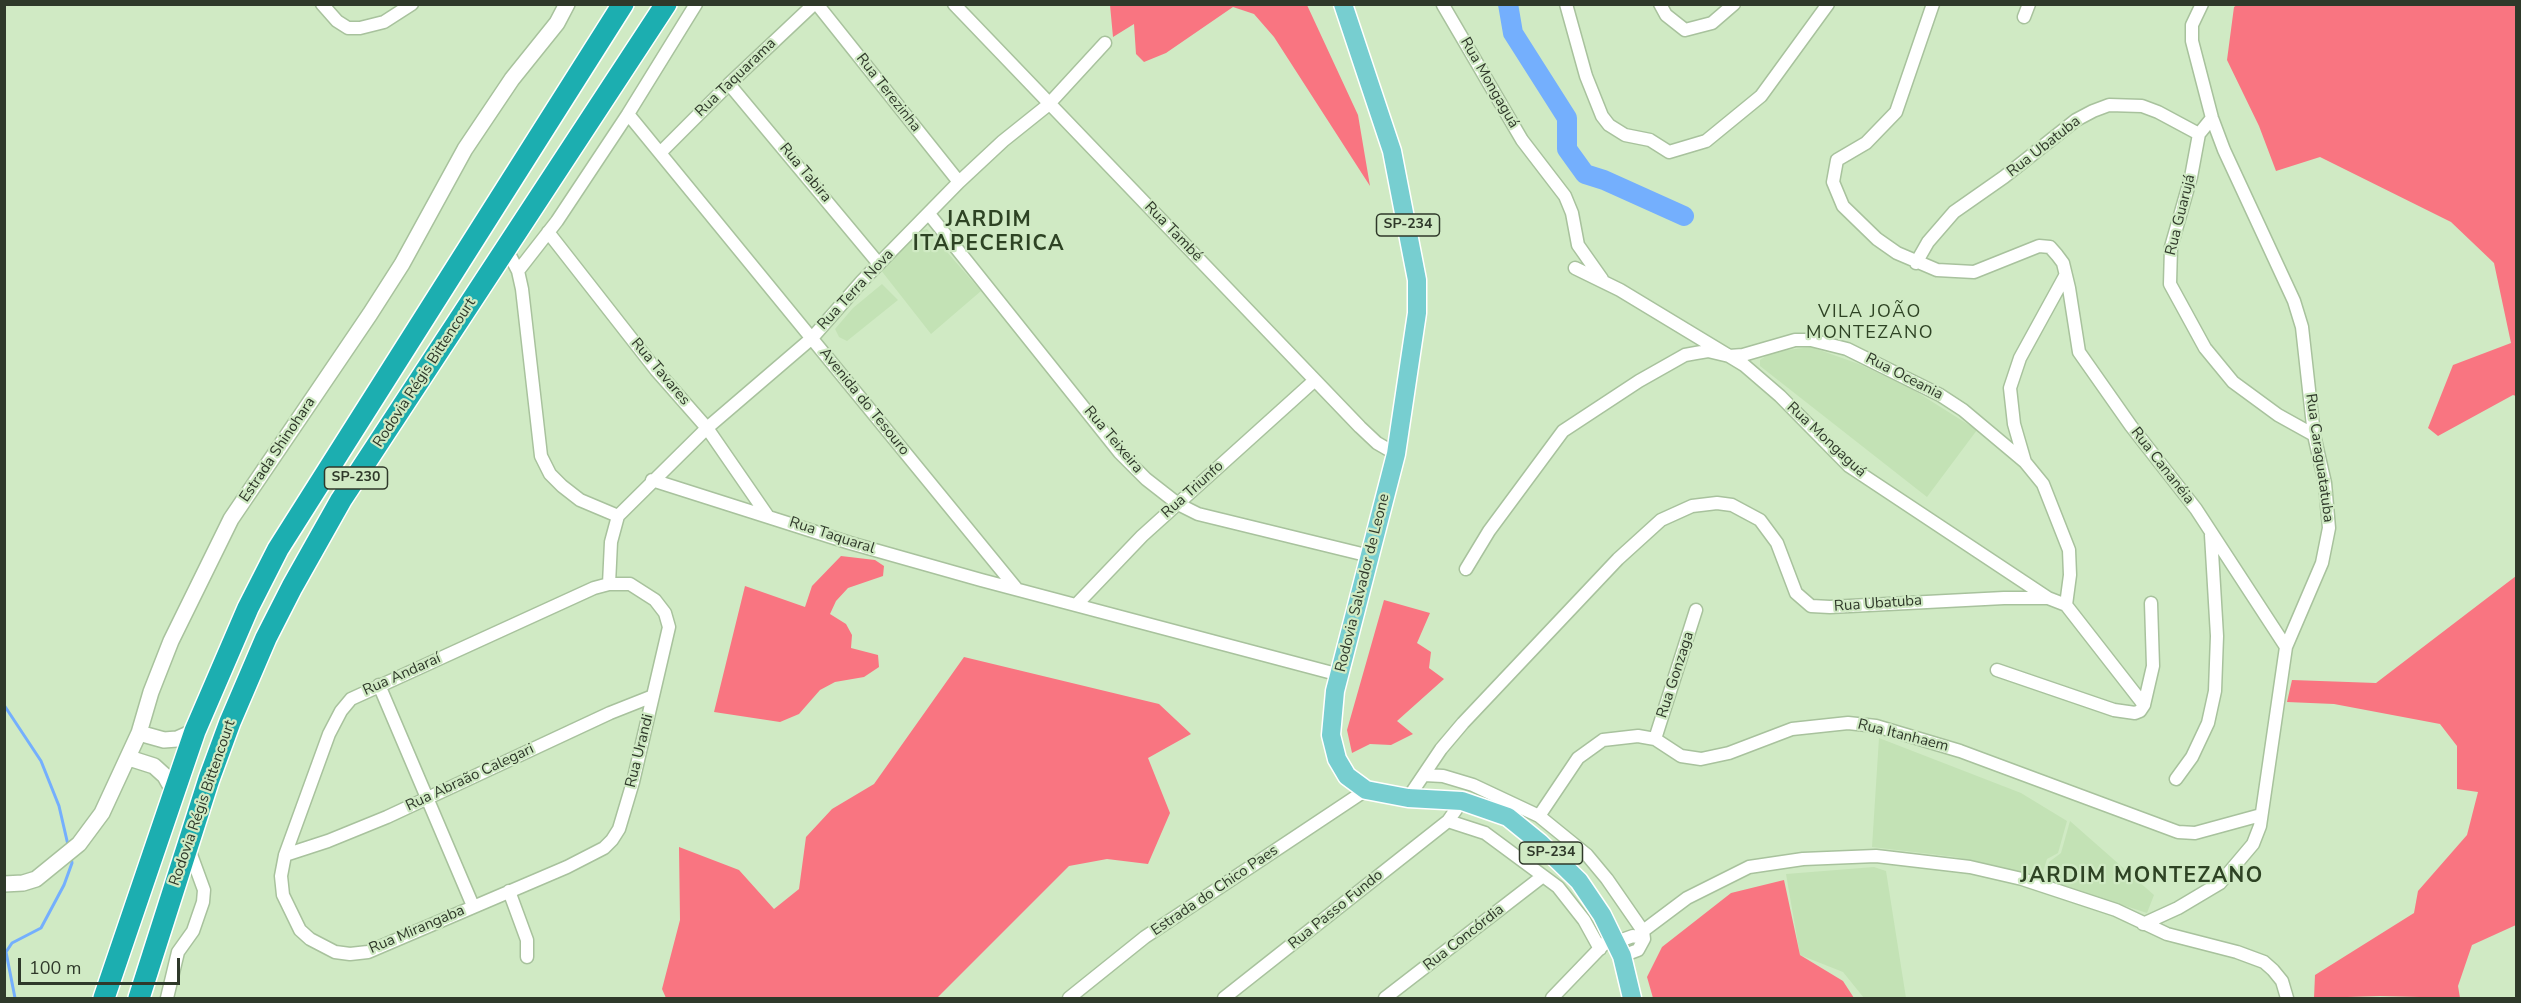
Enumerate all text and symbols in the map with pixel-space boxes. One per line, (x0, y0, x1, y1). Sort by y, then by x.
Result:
street label: Rua Mongaguá (1456, 34, 1522, 132)
street label: Rua Taquarama (692, 35, 780, 121)
street label: Rua Terezinha (852, 50, 924, 136)
street label: Rua Ubatuba (2004, 113, 2084, 181)
street label: Rua Tabira (775, 140, 835, 206)
street label: Rua Guarujá (2162, 173, 2200, 257)
street label: Rua També (1140, 199, 1206, 265)
district label: JARDIM ITAPECERICA (913, 208, 1065, 258)
road number: SP-234 (1376, 214, 1440, 236)
street label: Rua Terra Nova (814, 246, 898, 334)
street label: Rodovia Régis Bittencourt (370, 295, 480, 451)
district label: VILA JOÃO MONTEZANO (1806, 302, 1934, 344)
street label: Rua Tavares (627, 335, 693, 409)
street label: Avenida do Tesouro (815, 345, 913, 459)
street label: Rua Oceania (1862, 350, 1946, 404)
street label: Rua Caraguatatuba (2301, 392, 2337, 524)
street label: Estrada Shinohara (236, 394, 320, 506)
street label: Rua Mongaguá (1783, 399, 1869, 481)
street label: Rua Teixeira (1080, 403, 1146, 477)
street label: Rua Cananéia (2126, 424, 2198, 508)
street label: Rua Triunfo (1158, 458, 1228, 522)
road number: SP-230 (324, 467, 388, 489)
street label: Rodovia Salvador de Leone (1332, 492, 1394, 674)
street label: Rua Taquaral (787, 514, 877, 558)
street label: Rua Ubatuba (1833, 592, 1923, 616)
street label: Rua Gonzaga (1654, 630, 1698, 720)
street label: Rua Andaraí (360, 650, 444, 700)
street label: Rua Urandi (622, 712, 658, 790)
street label: Rua Itanhaem (1856, 716, 1950, 756)
street label: Rodovia Régis Bittencourt (166, 718, 240, 888)
street label: Rua Abraão Calegari (403, 740, 537, 816)
street label: Estrada do Chico Paes (1148, 842, 1282, 940)
road number: SP-234 (1520, 842, 1582, 864)
district label: JARDIM MONTEZANO (2020, 864, 2264, 890)
street label: Rua Passo Fundo (1285, 866, 1387, 954)
street label: Rua Concórdia (1420, 901, 1508, 975)
street label: Rua Mirangaba (367, 902, 467, 958)
scale bar (21, 946, 183, 984)
text: 100 m (29, 956, 81, 980)

